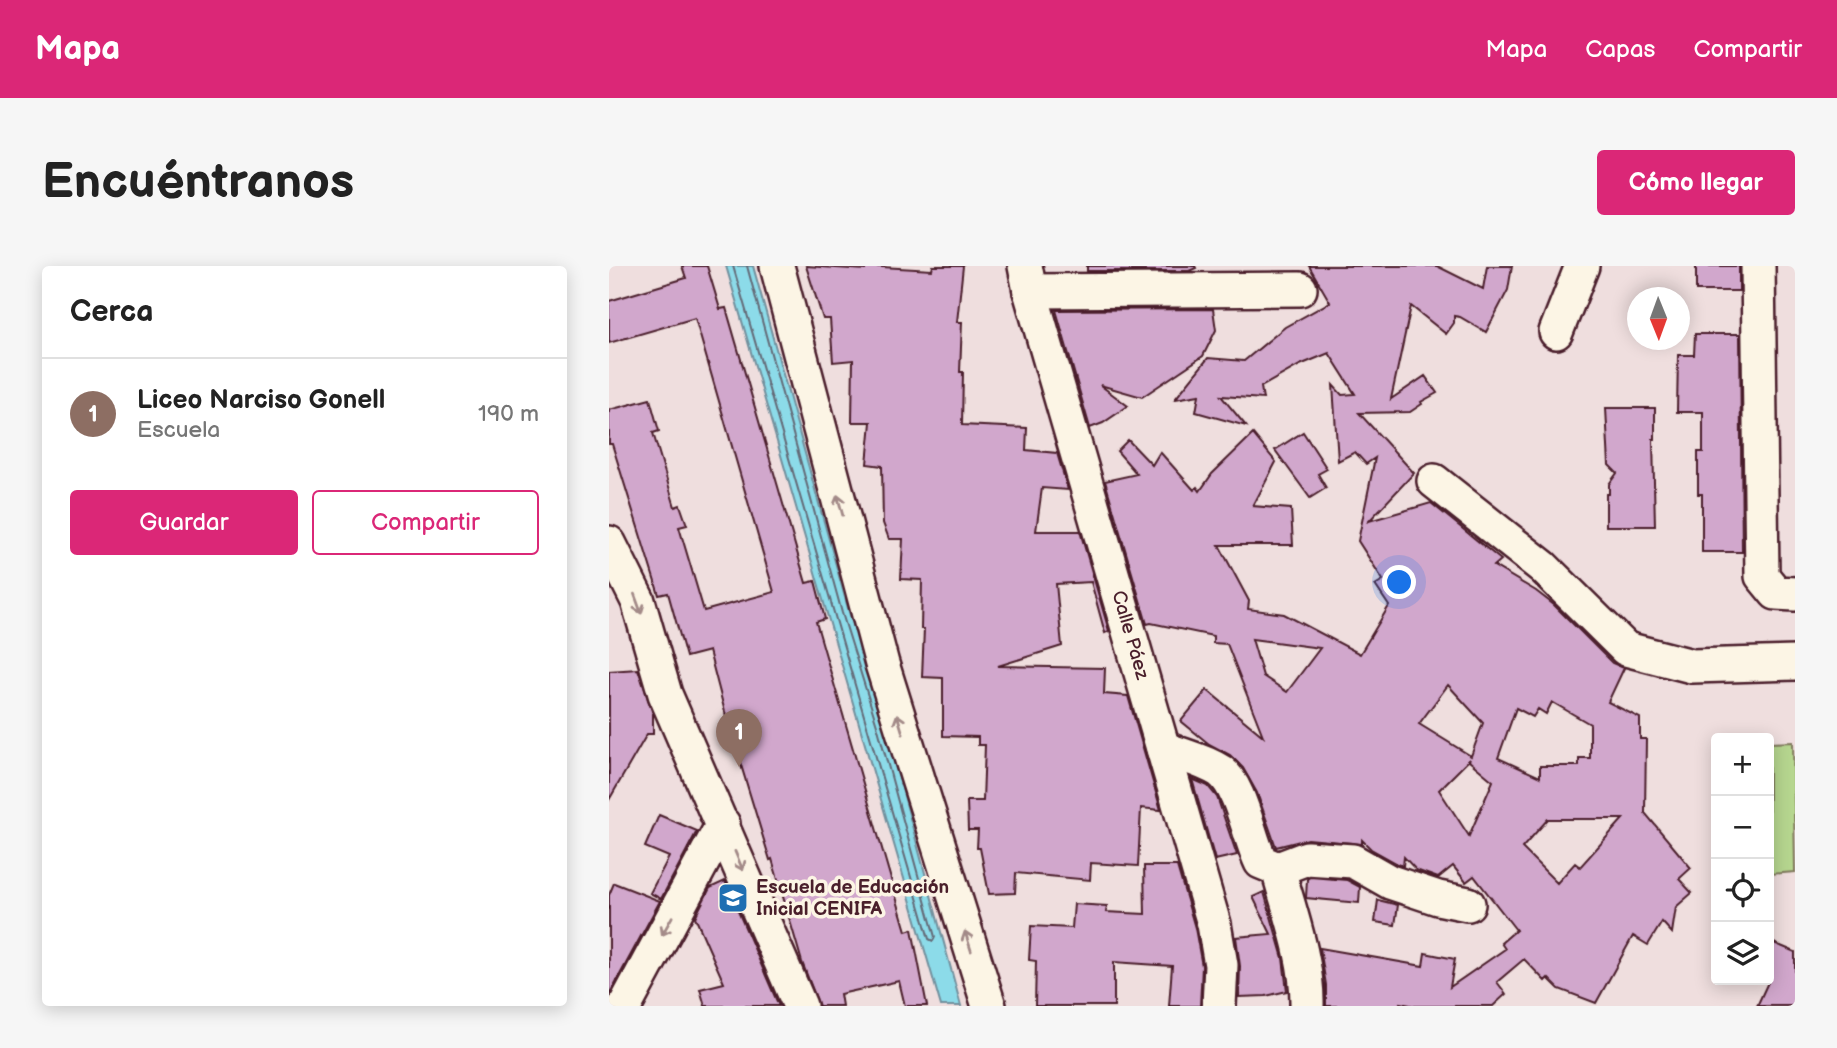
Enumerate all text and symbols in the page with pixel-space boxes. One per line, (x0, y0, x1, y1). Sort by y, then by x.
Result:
text: Mapa (35, 29, 120, 69)
text: Mapa (1486, 35, 1547, 64)
text: Capas (1585, 35, 1655, 64)
text: Compartir (1693, 35, 1802, 64)
button: Cómo llegar (1597, 150, 1795, 215)
text: Encuéntranos (42, 153, 354, 212)
north arrow (1627, 287, 1690, 350)
text: Cerca (70, 294, 153, 330)
text: Liceo Narciso Gonell (137, 385, 385, 416)
text: 1 (88, 400, 98, 428)
text: 190 m (478, 400, 539, 428)
text: Escuela (137, 416, 220, 444)
button: Guardar (70, 490, 298, 555)
button: Compartir (312, 490, 539, 555)
one-way arrow (833, 494, 846, 516)
your location (1382, 565, 1416, 599)
street label: Calle Páez (1106, 588, 1154, 683)
one-way arrow (633, 593, 645, 615)
pin: 1 (716, 709, 762, 767)
one-way arrow (893, 713, 906, 735)
map controls (1711, 733, 1774, 985)
button: + (1711, 733, 1774, 796)
button: − (1711, 796, 1774, 859)
one-way arrow (733, 850, 746, 872)
button: locate (1711, 859, 1774, 922)
place label: Escuela de Educación Inicial CENIFA (756, 876, 949, 921)
school or university icon: Escuela de Educación Inicial CENIFA (716, 881, 750, 915)
one-way arrow (660, 916, 674, 936)
button: layers (1711, 922, 1774, 985)
one-way arrow (961, 930, 974, 952)

